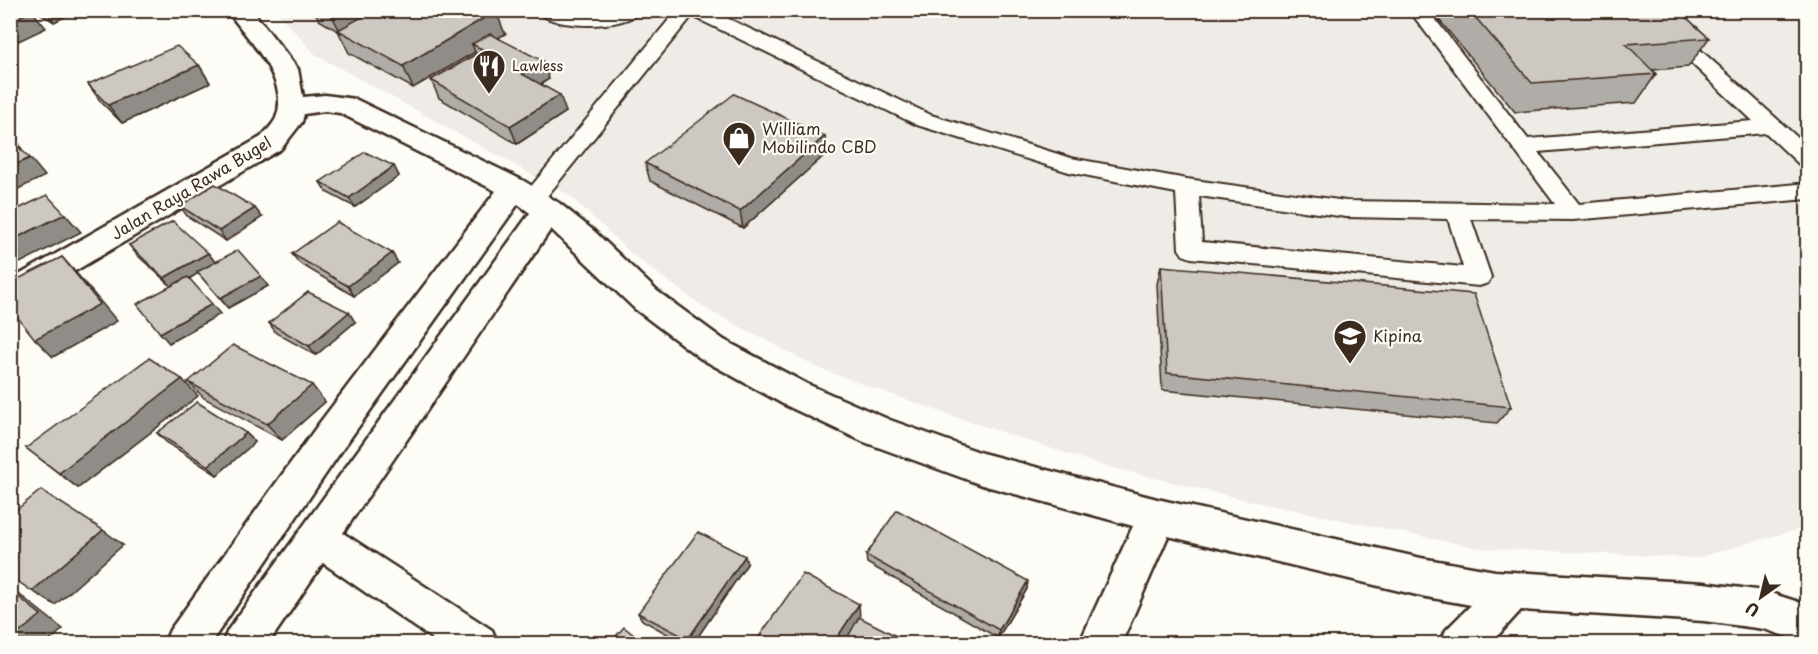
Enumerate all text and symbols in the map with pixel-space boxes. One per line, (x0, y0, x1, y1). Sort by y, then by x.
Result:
restaurant icon: Lawless (471, 48, 507, 95)
place label: Lawless (512, 55, 563, 76)
place label: William Mobilindo CBD (762, 116, 877, 158)
shop icon: William Mobilindo CBD (721, 120, 757, 167)
street label: Jalan Raya Rawa Bugel (106, 130, 275, 245)
school or university icon: Kipina (1332, 318, 1368, 365)
place label: Kipina (1373, 323, 1422, 347)
north arrow (1731, 567, 1791, 627)
text: U (1740, 597, 1764, 624)

